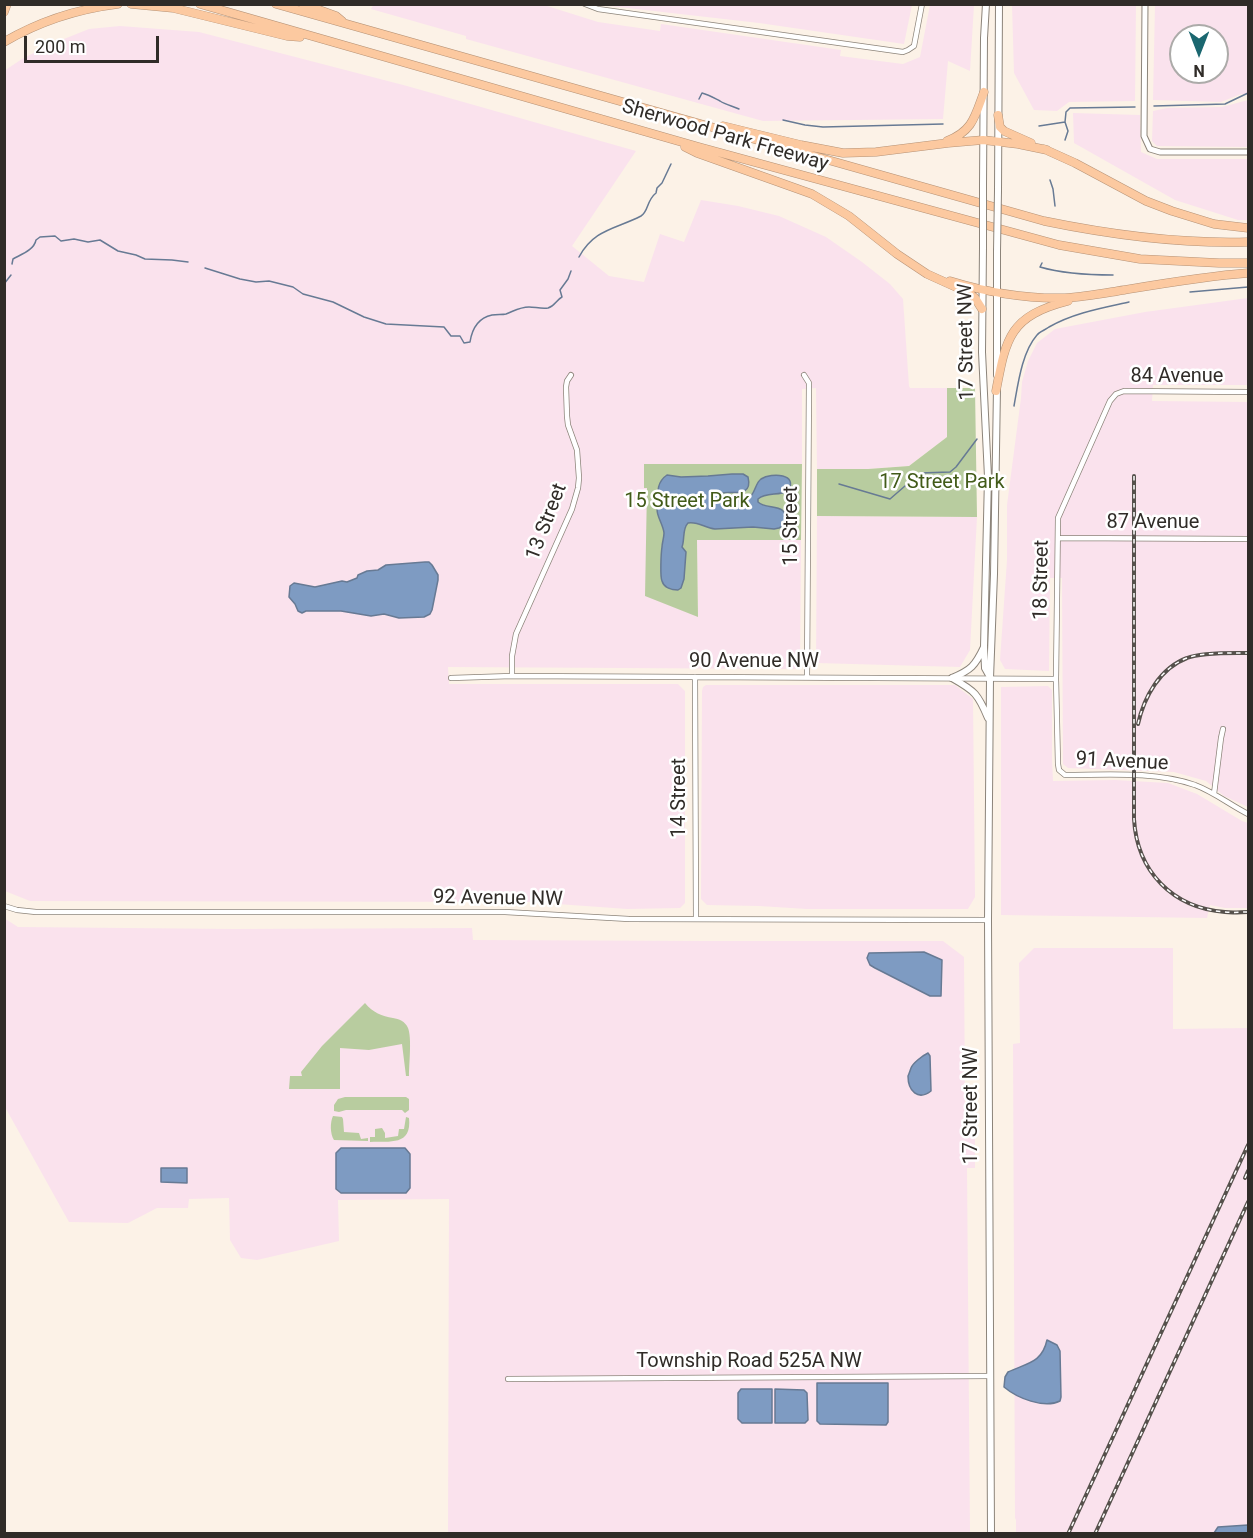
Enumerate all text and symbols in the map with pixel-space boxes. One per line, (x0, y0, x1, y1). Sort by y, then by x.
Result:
scale bar (27, 24, 162, 62)
north arrow (1169, 24, 1229, 84)
text: 200 m (35, 36, 86, 57)
text: N (1193, 61, 1205, 80)
street label: Sherwood Park Freeway (619, 95, 831, 177)
street label: 17 Street NW (954, 283, 980, 401)
street label: 84 Avenue (1131, 365, 1223, 389)
park label: 17 Street Park (879, 471, 1005, 495)
street label: 13 Street (521, 480, 573, 564)
street label: 15 Street (780, 486, 804, 566)
park label: 15 Street Park (624, 490, 750, 514)
street label: 87 Avenue (1107, 511, 1199, 535)
street label: 18 Street (1029, 540, 1055, 620)
street label: 90 Avenue NW (689, 650, 819, 674)
street label: 91 Avenue (1075, 748, 1169, 776)
street label: 14 Street (668, 758, 692, 838)
street label: 92 Avenue NW (433, 886, 563, 912)
street label: 17 Street NW (960, 1047, 984, 1165)
street label: Township Road 525A NW (636, 1350, 862, 1374)

